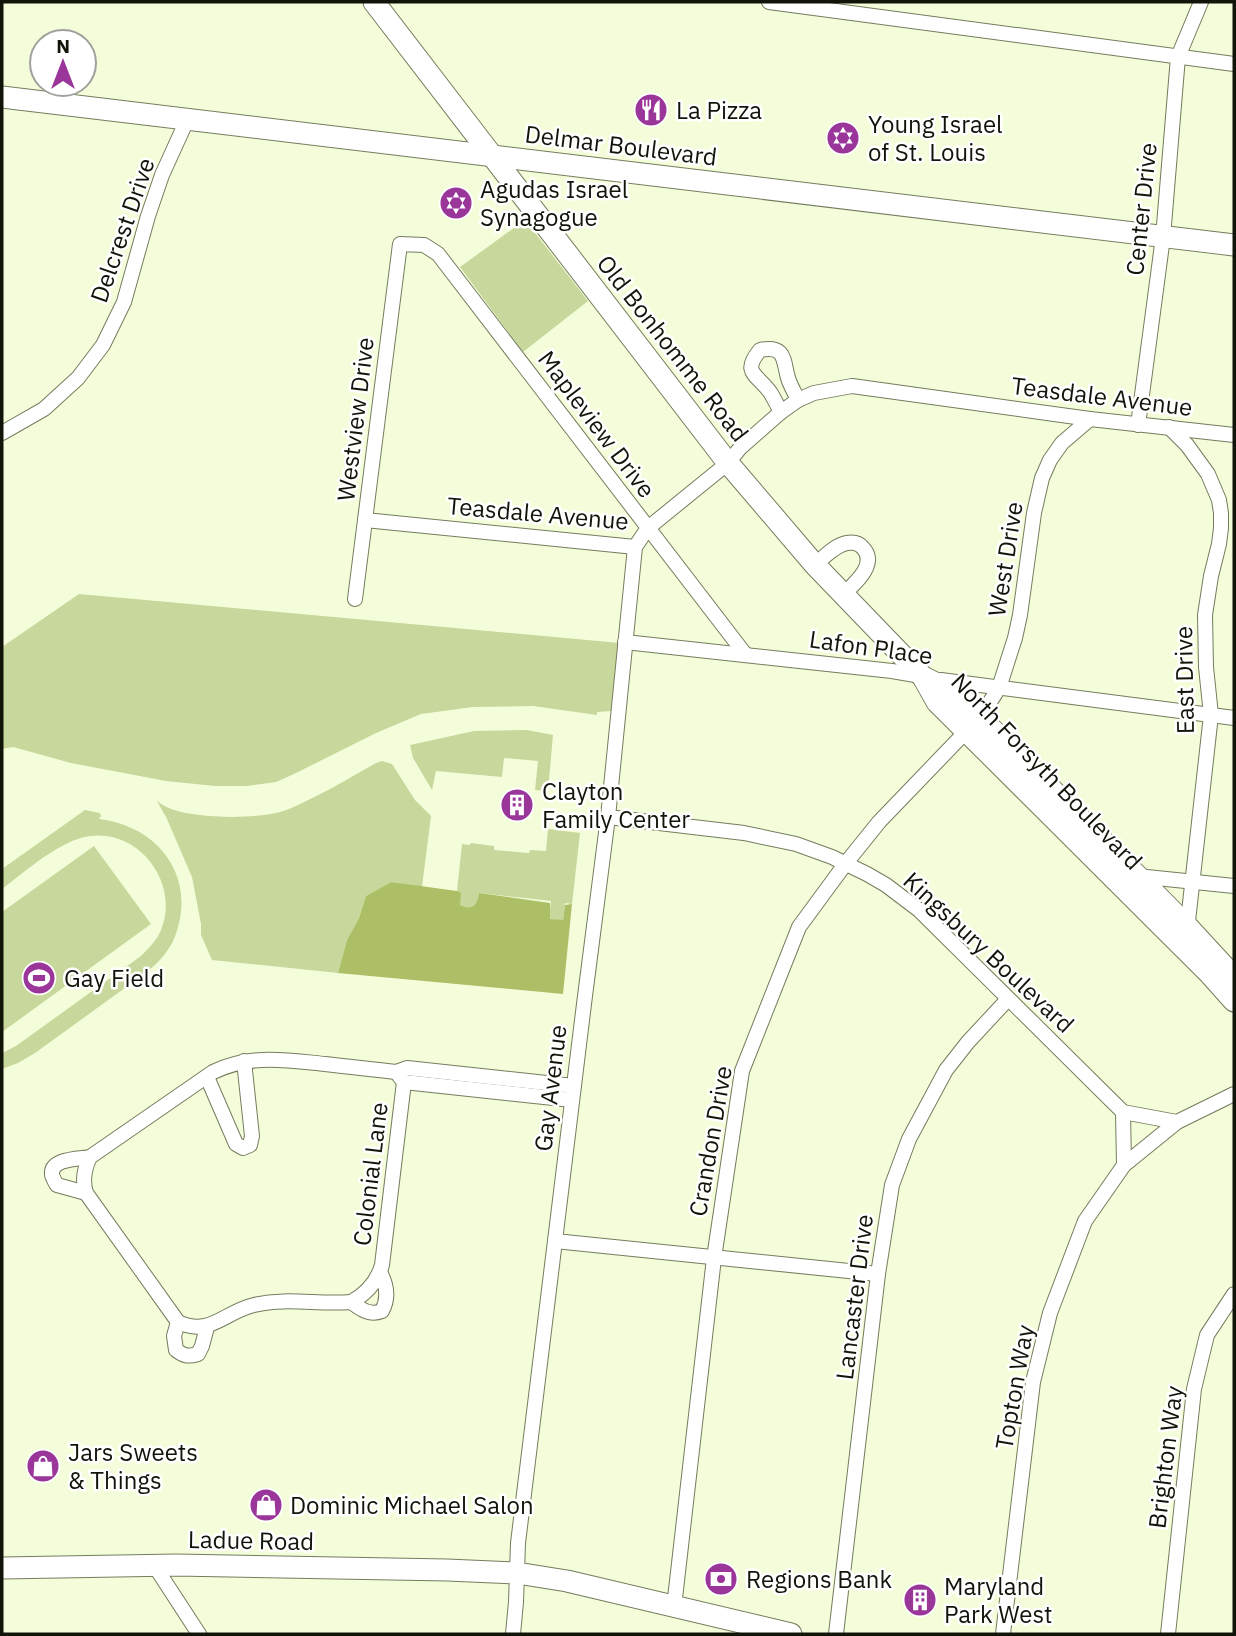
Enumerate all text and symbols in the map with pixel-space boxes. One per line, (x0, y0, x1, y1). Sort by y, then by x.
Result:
north arrow (28, 28, 98, 98)
text: N (56, 34, 70, 58)
restaurant icon: La Pizza (632, 91, 670, 129)
place label: La Pizza (676, 94, 762, 126)
place label: Young Israel of St. Louis (868, 108, 1003, 168)
street label: Delmar Boulevard (523, 117, 719, 173)
synagogue icon: Young Israel of St. Louis (824, 119, 862, 157)
street label: Center Drive (1118, 141, 1164, 277)
street label: Delcrest Drive (82, 153, 162, 307)
place label: Agudas Israel Synagogue (480, 173, 628, 233)
synagogue icon: Agudas Israel Synagogue (437, 184, 475, 222)
street label: Old Bonhomme Road (590, 248, 756, 448)
street label: Westview Drive (329, 335, 381, 503)
street label: Mapleview Drive (531, 344, 663, 504)
street label: Teasdale Avenue (1010, 369, 1194, 423)
street label: Teasdale Avenue (446, 489, 630, 537)
street label: West Drive (980, 499, 1030, 619)
street label: Lafon Place (807, 623, 935, 671)
street label: East Drive (1167, 626, 1201, 734)
street label: North Forsyth Boulevard (944, 666, 1150, 876)
place label: Clayton Family Center (542, 775, 690, 835)
building icon: Clayton Family Center (498, 786, 536, 824)
street label: Kingsbury Boulevard (897, 864, 1081, 1040)
sports icon: Gay Field (20, 959, 58, 997)
place label: Gay Field (64, 962, 164, 994)
street label: Gay Avenue (526, 1023, 574, 1153)
street label: Crandon Drive (681, 1063, 739, 1219)
street label: Colonial Lane (345, 1100, 395, 1248)
street label: Lancaster Drive (828, 1212, 880, 1382)
street label: Topton Way (987, 1322, 1041, 1452)
street label: Brighton Way (1140, 1384, 1190, 1530)
place label: Jars Sweets & Things (68, 1436, 198, 1496)
shop icon: Jars Sweets & Things (24, 1447, 62, 1485)
shop icon: Dominic Michael Salon (247, 1486, 285, 1524)
place label: Dominic Michael Salon (290, 1489, 534, 1521)
street label: Ladue Road (188, 1523, 314, 1557)
bank icon: Regions Bank (702, 1560, 740, 1598)
place label: Regions Bank (746, 1563, 892, 1595)
place label: Maryland Park West (944, 1570, 1052, 1630)
building icon: Maryland Park West (901, 1581, 939, 1619)

